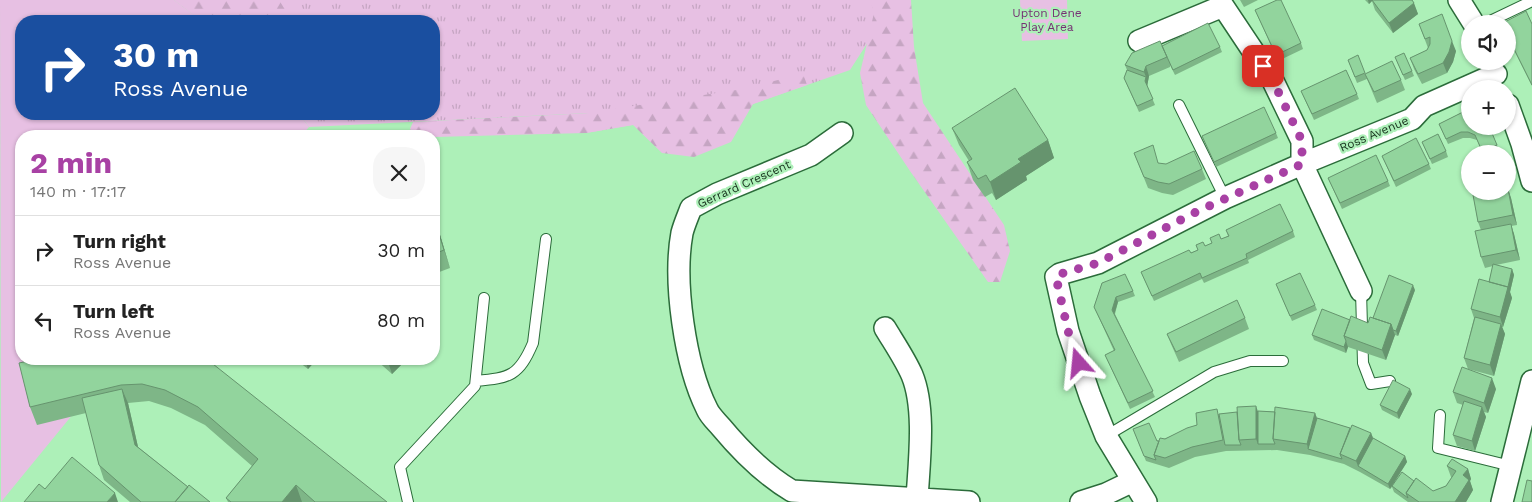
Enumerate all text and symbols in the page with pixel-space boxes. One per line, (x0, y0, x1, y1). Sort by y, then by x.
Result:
park label: Upton Dene Play Area (1012, 6, 1082, 34)
map controls (1461, 15, 1516, 200)
button: sound (1461, 15, 1516, 70)
text: 30 m (113, 34, 199, 76)
icon: right (30, 35, 95, 100)
pin (1242, 45, 1284, 87)
icon: arrive (1249, 52, 1277, 80)
text: Ross Avenue (113, 76, 248, 101)
button: + (1461, 80, 1516, 135)
street label: Ross Avenue (1337, 113, 1411, 155)
text: 2 min (30, 145, 112, 180)
button: − (1461, 145, 1516, 200)
button: close (373, 147, 425, 199)
street label: Gerrard Crescent (695, 157, 793, 211)
text: 140 m · 17:17 (30, 182, 126, 201)
text: Turn right (73, 230, 166, 253)
icon: right (30, 237, 58, 265)
text: 30 m (378, 239, 425, 262)
text: Ross Avenue (73, 253, 171, 272)
text: Turn left (73, 300, 154, 323)
icon: left (30, 307, 58, 335)
text: 80 m (377, 309, 425, 332)
text: Ross Avenue (73, 323, 171, 342)
position arrow (1052, 336, 1104, 388)

